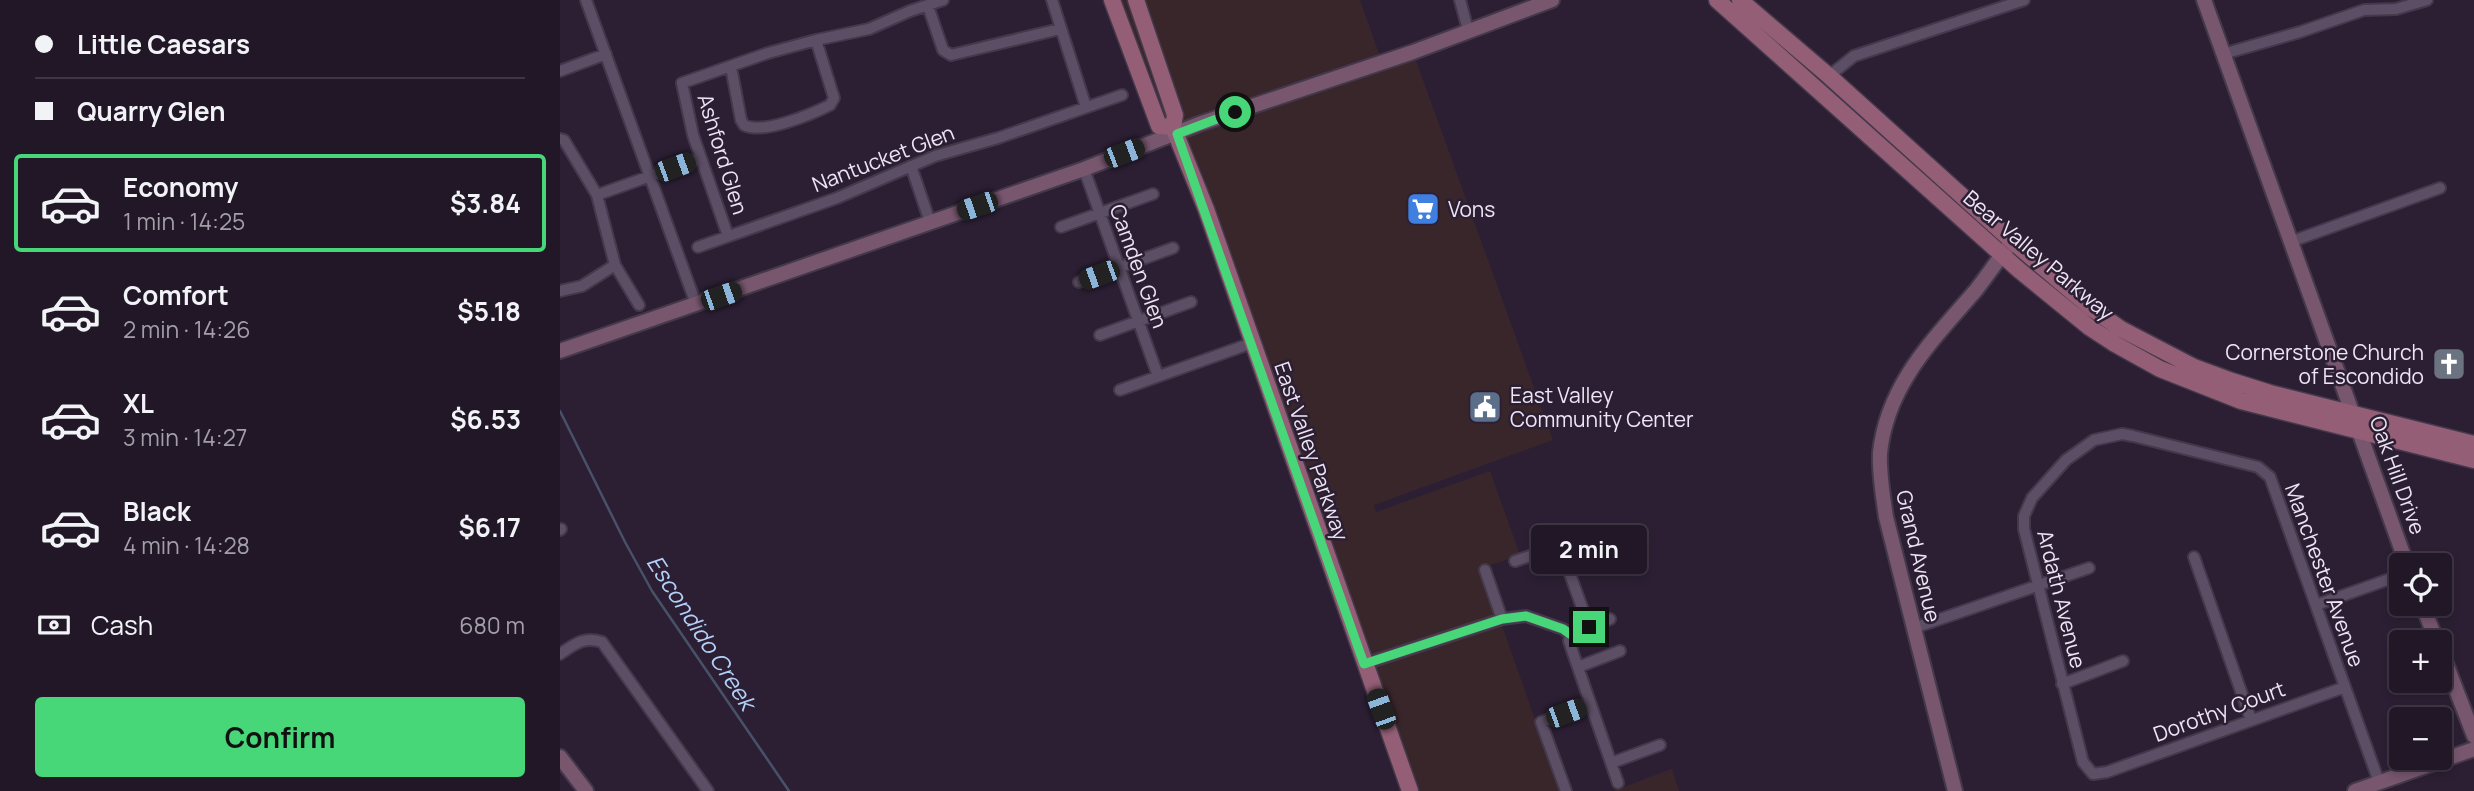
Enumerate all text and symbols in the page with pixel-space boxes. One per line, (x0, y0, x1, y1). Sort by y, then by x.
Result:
text: Little Caesars (77, 26, 250, 62)
street label: Ashford Glen (691, 90, 755, 218)
text: Quarry Glen (77, 93, 226, 129)
route start (1219, 96, 1251, 128)
street label: Nantucket Glen (808, 118, 958, 198)
car (1101, 136, 1148, 170)
car (652, 150, 699, 184)
text: Economy (123, 169, 238, 205)
icon: car (39, 172, 102, 235)
street label: Bear Valley Parkway (1958, 184, 2120, 326)
text: $3.84 (450, 185, 521, 221)
car (954, 189, 1001, 223)
supermarket icon: Vons (1404, 190, 1442, 228)
place label: Vons (1448, 195, 1495, 223)
street label: Camden Glen (1104, 200, 1174, 332)
text: 1 min · 14:25 (123, 205, 245, 237)
car (1076, 258, 1123, 292)
text: Comfort (123, 277, 229, 313)
car (698, 279, 745, 313)
icon: car (39, 280, 102, 343)
text: $5.18 (457, 293, 521, 329)
text: 2 min · 14:26 (123, 313, 250, 345)
place label: Cornerstone Church of Escondido (2225, 338, 2424, 390)
church icon: Cornerstone Church of Escondido (2430, 345, 2468, 383)
street label: East Valley Parkway (1268, 358, 1356, 544)
place label: East Valley Community Center (1510, 381, 1694, 433)
text: XL (123, 385, 154, 421)
icon: car (39, 388, 102, 451)
public building icon: East Valley Community Center (1466, 388, 1504, 426)
text: $6.53 (450, 401, 521, 437)
street label: Oak Hill Drive (2364, 412, 2432, 538)
text: 3 min · 14:27 (123, 421, 247, 453)
street label: Manchester Avenue (2279, 480, 2371, 670)
street label: Grand Avenue (1890, 487, 1948, 625)
text: Black (123, 493, 191, 529)
icon: car (39, 496, 102, 559)
text: $6.17 (458, 509, 521, 545)
callout: 2 min (1531, 526, 1647, 574)
street label: Ardath Avenue (2031, 527, 2093, 671)
text: 4 min · 14:28 (123, 529, 250, 561)
text: 2 min (1559, 533, 1619, 565)
water label: Escondido Creek (640, 548, 766, 719)
map controls (2389, 553, 2452, 770)
button: locate (2389, 553, 2452, 616)
icon: cash (35, 606, 73, 644)
text: Cash (91, 607, 153, 643)
text: 680 m (459, 609, 525, 641)
route end (1573, 611, 1605, 643)
button: + (2389, 630, 2452, 693)
street label: Dorothy Court (2149, 674, 2289, 748)
car (1364, 686, 1399, 732)
car (1543, 696, 1590, 730)
button: Confirm (35, 697, 525, 777)
button: − (2389, 707, 2452, 770)

